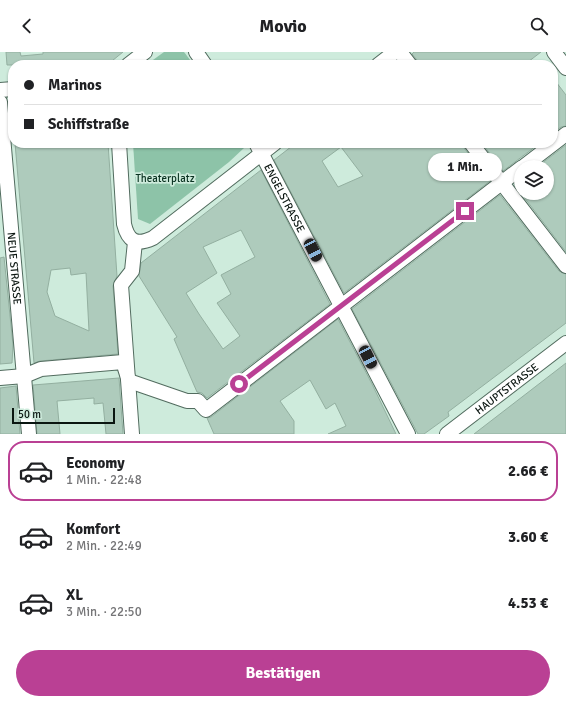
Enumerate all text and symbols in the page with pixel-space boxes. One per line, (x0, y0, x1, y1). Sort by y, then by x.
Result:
icon: back (16, 15, 38, 37)
text: Movio (259, 15, 307, 37)
icon: search (528, 15, 550, 37)
text: Marinos (48, 76, 102, 94)
text: Schiffstraße (48, 115, 129, 133)
callout: 1 Min. (428, 153, 502, 181)
text: 1 Min. (447, 159, 483, 175)
map controls (514, 160, 554, 200)
button: layers (514, 160, 554, 200)
street label: ENGELSTRASSE (261, 162, 308, 235)
park label: Theaterplatz (135, 172, 195, 185)
route end (456, 202, 474, 220)
street label: NEUE STRASSE (4, 232, 24, 305)
car (302, 237, 324, 263)
car (357, 344, 379, 370)
street label: HAUPTSTRASSE (473, 361, 541, 417)
route start (230, 375, 248, 393)
scale bar (12, 406, 115, 425)
text: 50 m (18, 408, 41, 421)
icon: car (18, 453, 54, 489)
text: Economy (66, 454, 125, 472)
text: 2.66 € (508, 462, 548, 480)
text: 1 Min. · 22:48 (66, 472, 142, 488)
icon: car (18, 519, 54, 555)
text: Komfort (66, 520, 120, 538)
text: 3.60 € (508, 528, 548, 546)
text: 2 Min. · 22:49 (66, 538, 142, 554)
icon: car (18, 585, 54, 621)
text: XL (66, 586, 83, 604)
text: 4.53 € (508, 594, 548, 612)
text: 3 Min. · 22:50 (66, 604, 142, 620)
button: Bestätigen (16, 650, 550, 696)

